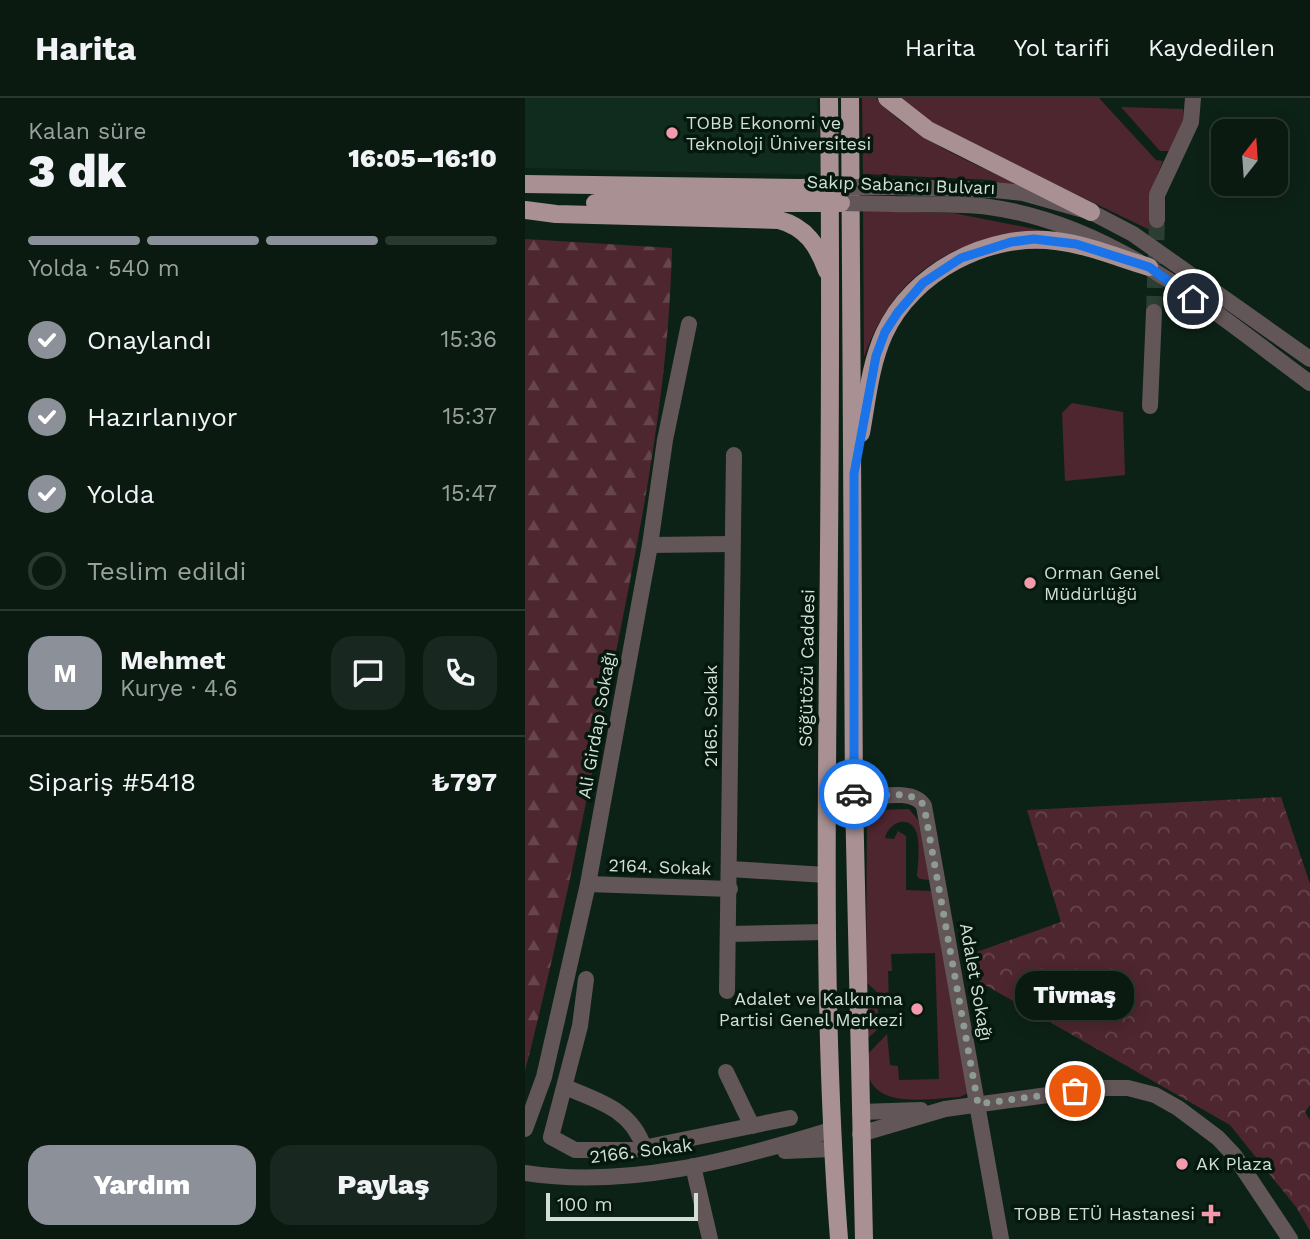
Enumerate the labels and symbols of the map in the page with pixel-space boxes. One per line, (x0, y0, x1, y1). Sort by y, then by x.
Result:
place label: TOBB Ekonomi ve Teknoloji Üniversitesi (686, 112, 871, 154)
north arrow (1211, 119, 1288, 196)
marker: TOBB Ekonomi ve Teknoloji Üniversitesi (664, 125, 680, 141)
street label: Sakıp Sabancı Bulvarı (806, 171, 996, 198)
pin (1163, 269, 1223, 329)
place label: Orman Genel Müdürlüğü (1044, 562, 1160, 604)
marker: Orman Genel Müdürlüğü (1022, 575, 1038, 591)
street label: Söğütözü Caddesi (795, 589, 818, 747)
street label: Ali Girdap Sokağı (573, 650, 620, 800)
street label: 2165. Sokak (700, 665, 721, 767)
courier (819, 759, 889, 829)
street label: 2164. Sokak (608, 854, 712, 879)
street label: Adalet Sokağı (956, 921, 997, 1043)
callout: Tivmaş (1015, 972, 1135, 1021)
place label: Adalet ve Kalkınma Partisi Genel Merkezi (719, 988, 903, 1030)
marker: Adalet ve Kalkınma Partisi Genel Merkezi (909, 1001, 925, 1017)
pin (1045, 1061, 1105, 1121)
street label: 2166. Sokak (588, 1134, 693, 1167)
place label: AK Plaza (1196, 1153, 1272, 1174)
marker: AK Plaza (1174, 1156, 1190, 1172)
scale bar (546, 1190, 698, 1222)
place label: TOBB ETÜ Hastanesi (1014, 1203, 1195, 1224)
marker: TOBB ETÜ Hastanesi (1201, 1204, 1221, 1224)

